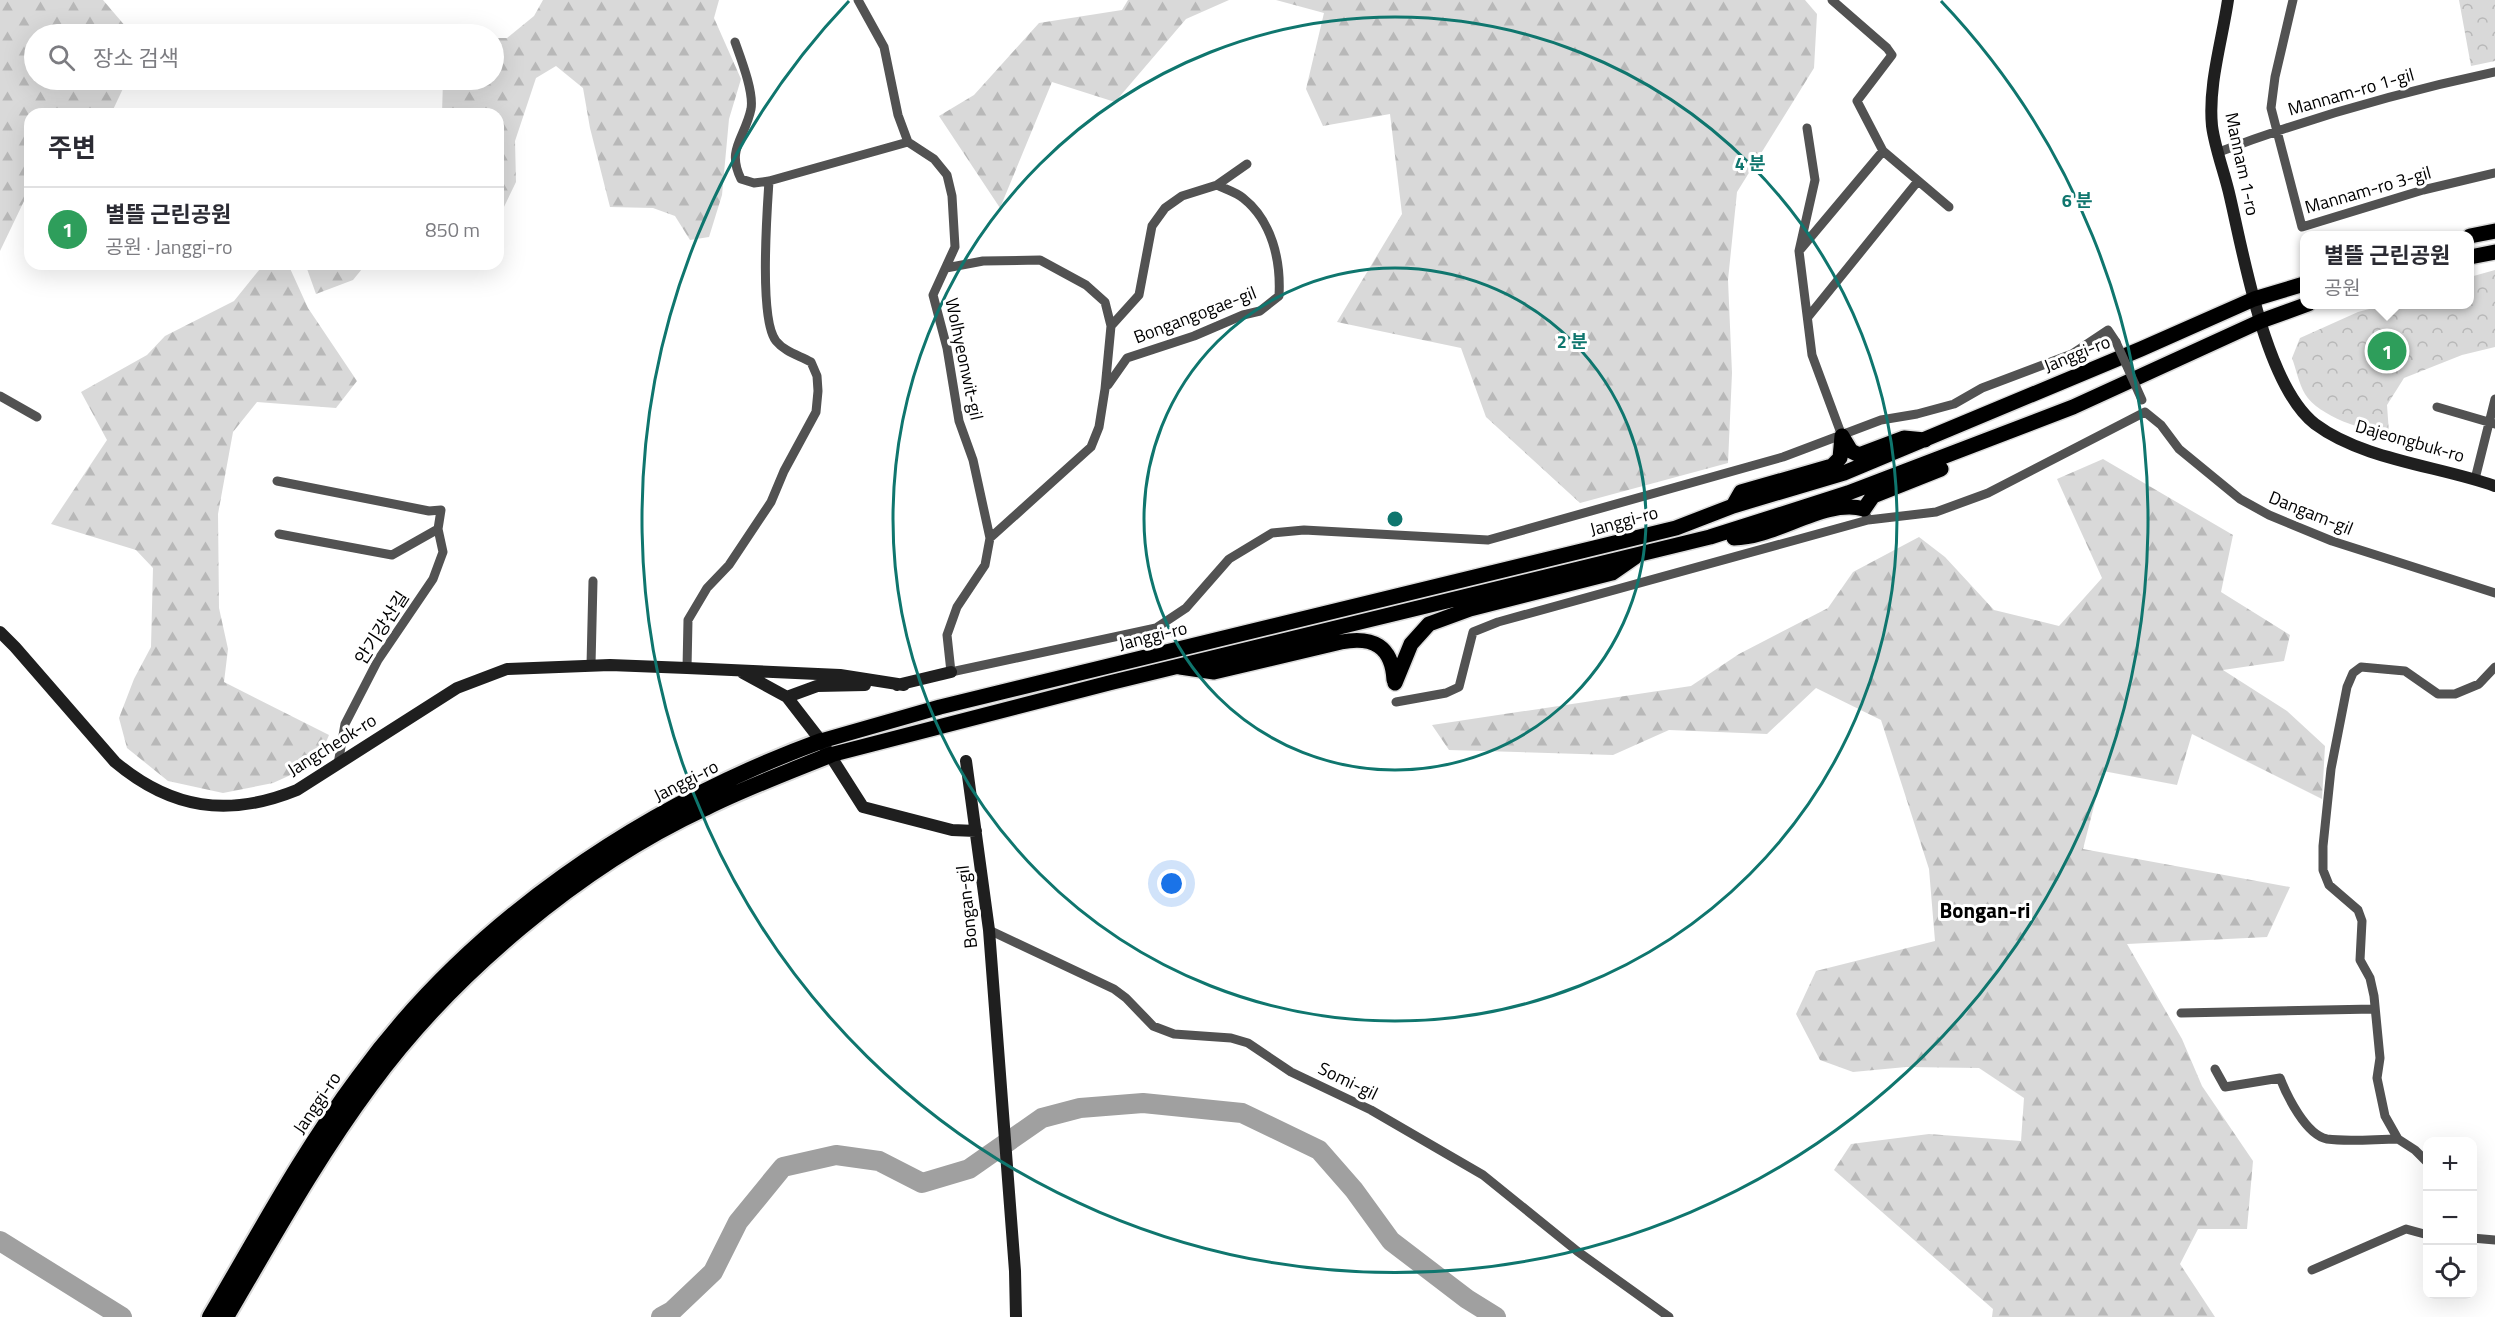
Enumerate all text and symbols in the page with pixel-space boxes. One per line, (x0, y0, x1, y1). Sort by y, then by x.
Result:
search box (24, 24, 504, 90)
icon: search (45, 41, 78, 74)
text: 장소 검색 (93, 41, 179, 75)
street label: Mannam-ro 1-gil (2285, 61, 2417, 122)
street label: Mannam 1-ro (2218, 110, 2267, 218)
text: 주변 (48, 128, 96, 167)
text: 4 분 (1735, 150, 1766, 177)
street label: Mannam-ro 3-gil (2302, 159, 2434, 220)
text: 6 분 (2062, 187, 2093, 214)
text: 별뜰 근린공원 (105, 197, 231, 231)
text: 1 (62, 214, 73, 245)
text: 850 m (425, 214, 480, 245)
text: 공원 · Janggi-ro (105, 231, 232, 262)
popup (2300, 231, 2474, 309)
text: 별뜰 근린공원 (2324, 238, 2450, 272)
text: 공원 (2324, 272, 2361, 303)
street label: Bongangogae-gil (1130, 279, 1260, 350)
street label: Wolhyeonwit-gil (938, 295, 991, 423)
text: 2 분 (1557, 328, 1588, 355)
street label: Janggi-ro (2039, 328, 2114, 379)
pin: 1 (2368, 328, 2406, 374)
street label: Dajeongbuk-ro (2352, 412, 2468, 469)
street label: Dangam-gil (2265, 483, 2357, 542)
street label: Janggi-ro (1587, 498, 1661, 543)
centre of rings (1385, 509, 1405, 529)
street label: 안기강산길 (348, 586, 415, 670)
street label: Janggi-ro (1116, 614, 1190, 657)
street label: Jangcheok-ro (282, 706, 382, 783)
street label: Janggi-ro (649, 753, 723, 808)
street label: Bongan-gil (949, 864, 984, 950)
your location (1157, 869, 1186, 898)
district label: Bongan-ri (1940, 894, 2030, 926)
street label: Somi-gil (1314, 1054, 1383, 1107)
street label: Janggi-ro (286, 1066, 347, 1139)
map controls (2423, 1137, 2477, 1299)
button: + (2423, 1137, 2477, 1191)
button: − (2423, 1191, 2477, 1245)
button: locate (2423, 1245, 2477, 1299)

